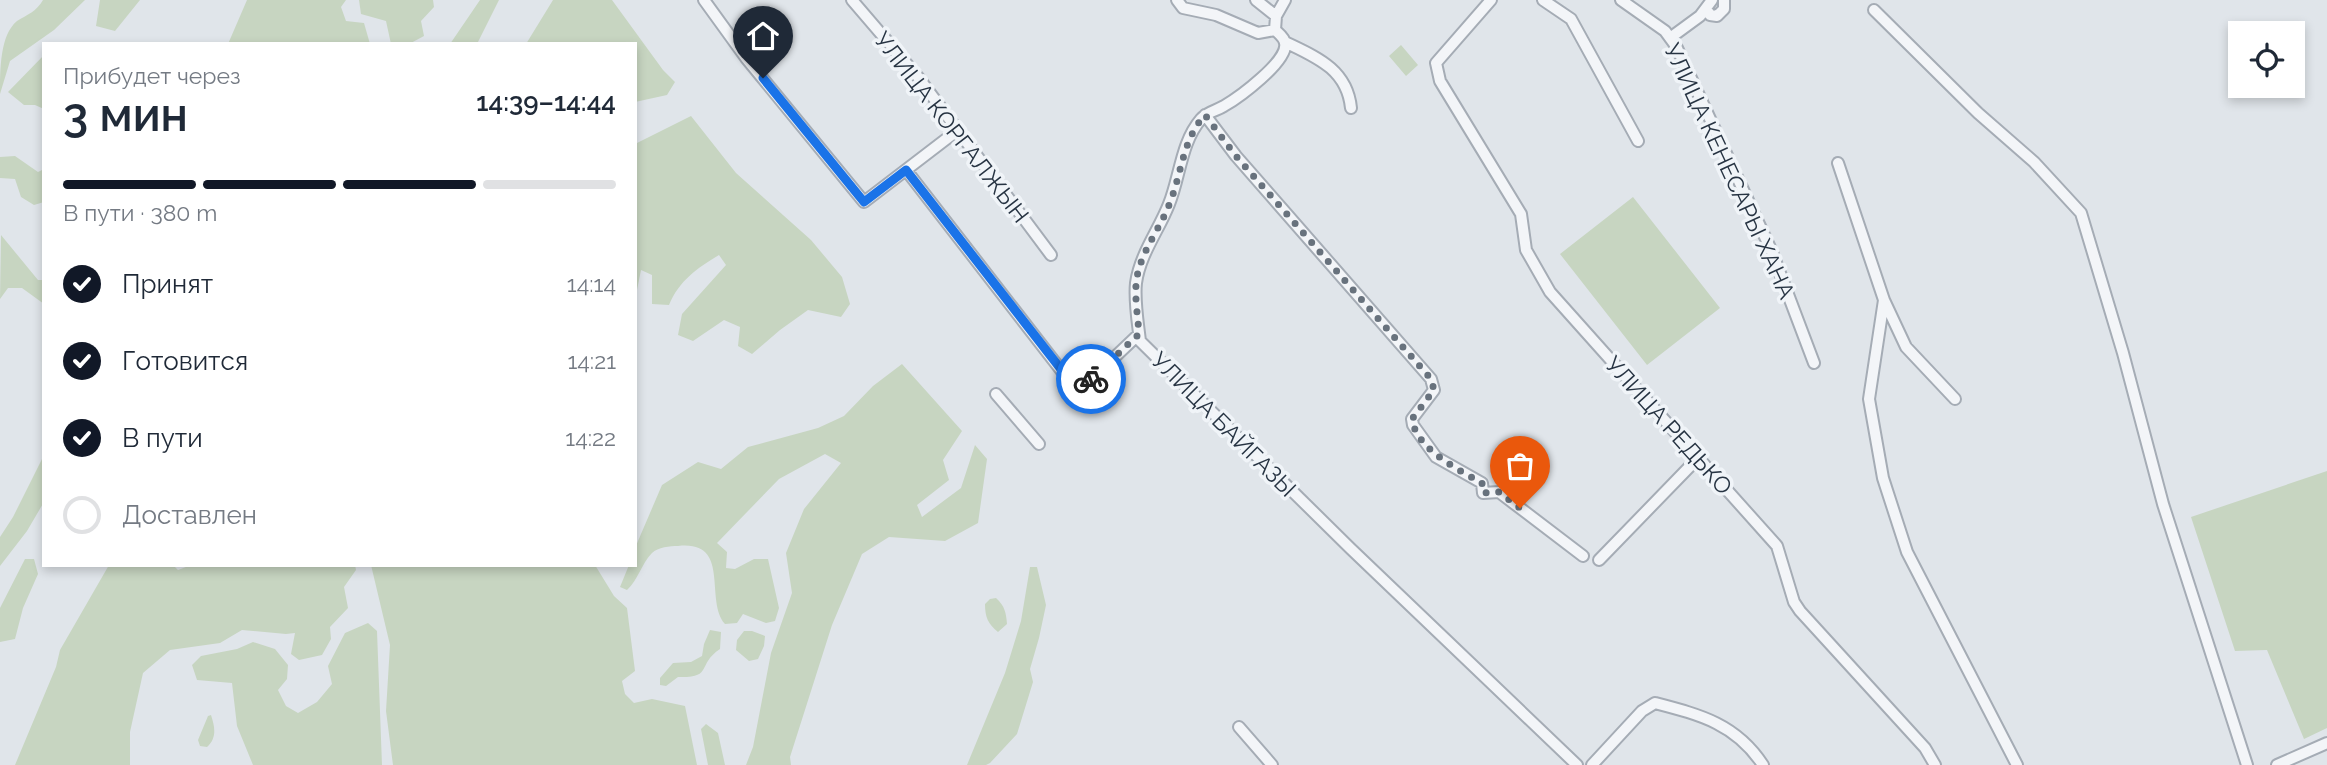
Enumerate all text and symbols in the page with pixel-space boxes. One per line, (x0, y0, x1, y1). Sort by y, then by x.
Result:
pin (733, 6, 793, 78)
icon: home (744, 17, 782, 55)
map controls (2228, 21, 2305, 98)
button: locate (2228, 21, 2305, 98)
street label: УЛИЦА КОРГАЛЖЫН (869, 26, 1035, 228)
street label: УЛИЦА КЕНЕСАРЫ ХАНА (1659, 39, 1801, 303)
text: Прибудет через (63, 62, 241, 89)
text: 14:39–14:44 (476, 87, 616, 117)
text: 3 мин (63, 88, 188, 142)
text: В пути · 380 m (63, 199, 217, 226)
icon: check (63, 265, 101, 303)
text: Принят (122, 269, 213, 299)
text: 14:14 (567, 270, 616, 297)
icon: check (63, 342, 101, 380)
courier (1056, 344, 1126, 414)
text: Готовится (122, 346, 248, 376)
street label: УЛИЦА БАЙГАЗЫ (1146, 346, 1302, 502)
text: 14:21 (567, 347, 616, 374)
street label: УЛИЦА РЕДЬКО (1600, 350, 1738, 500)
icon: bike (1072, 360, 1110, 398)
icon: check (63, 419, 101, 457)
text: В пути (122, 423, 203, 453)
text: 14:22 (565, 424, 616, 451)
pin (1490, 436, 1550, 508)
icon: bag (1501, 447, 1539, 485)
text: Доставлен (122, 500, 257, 530)

